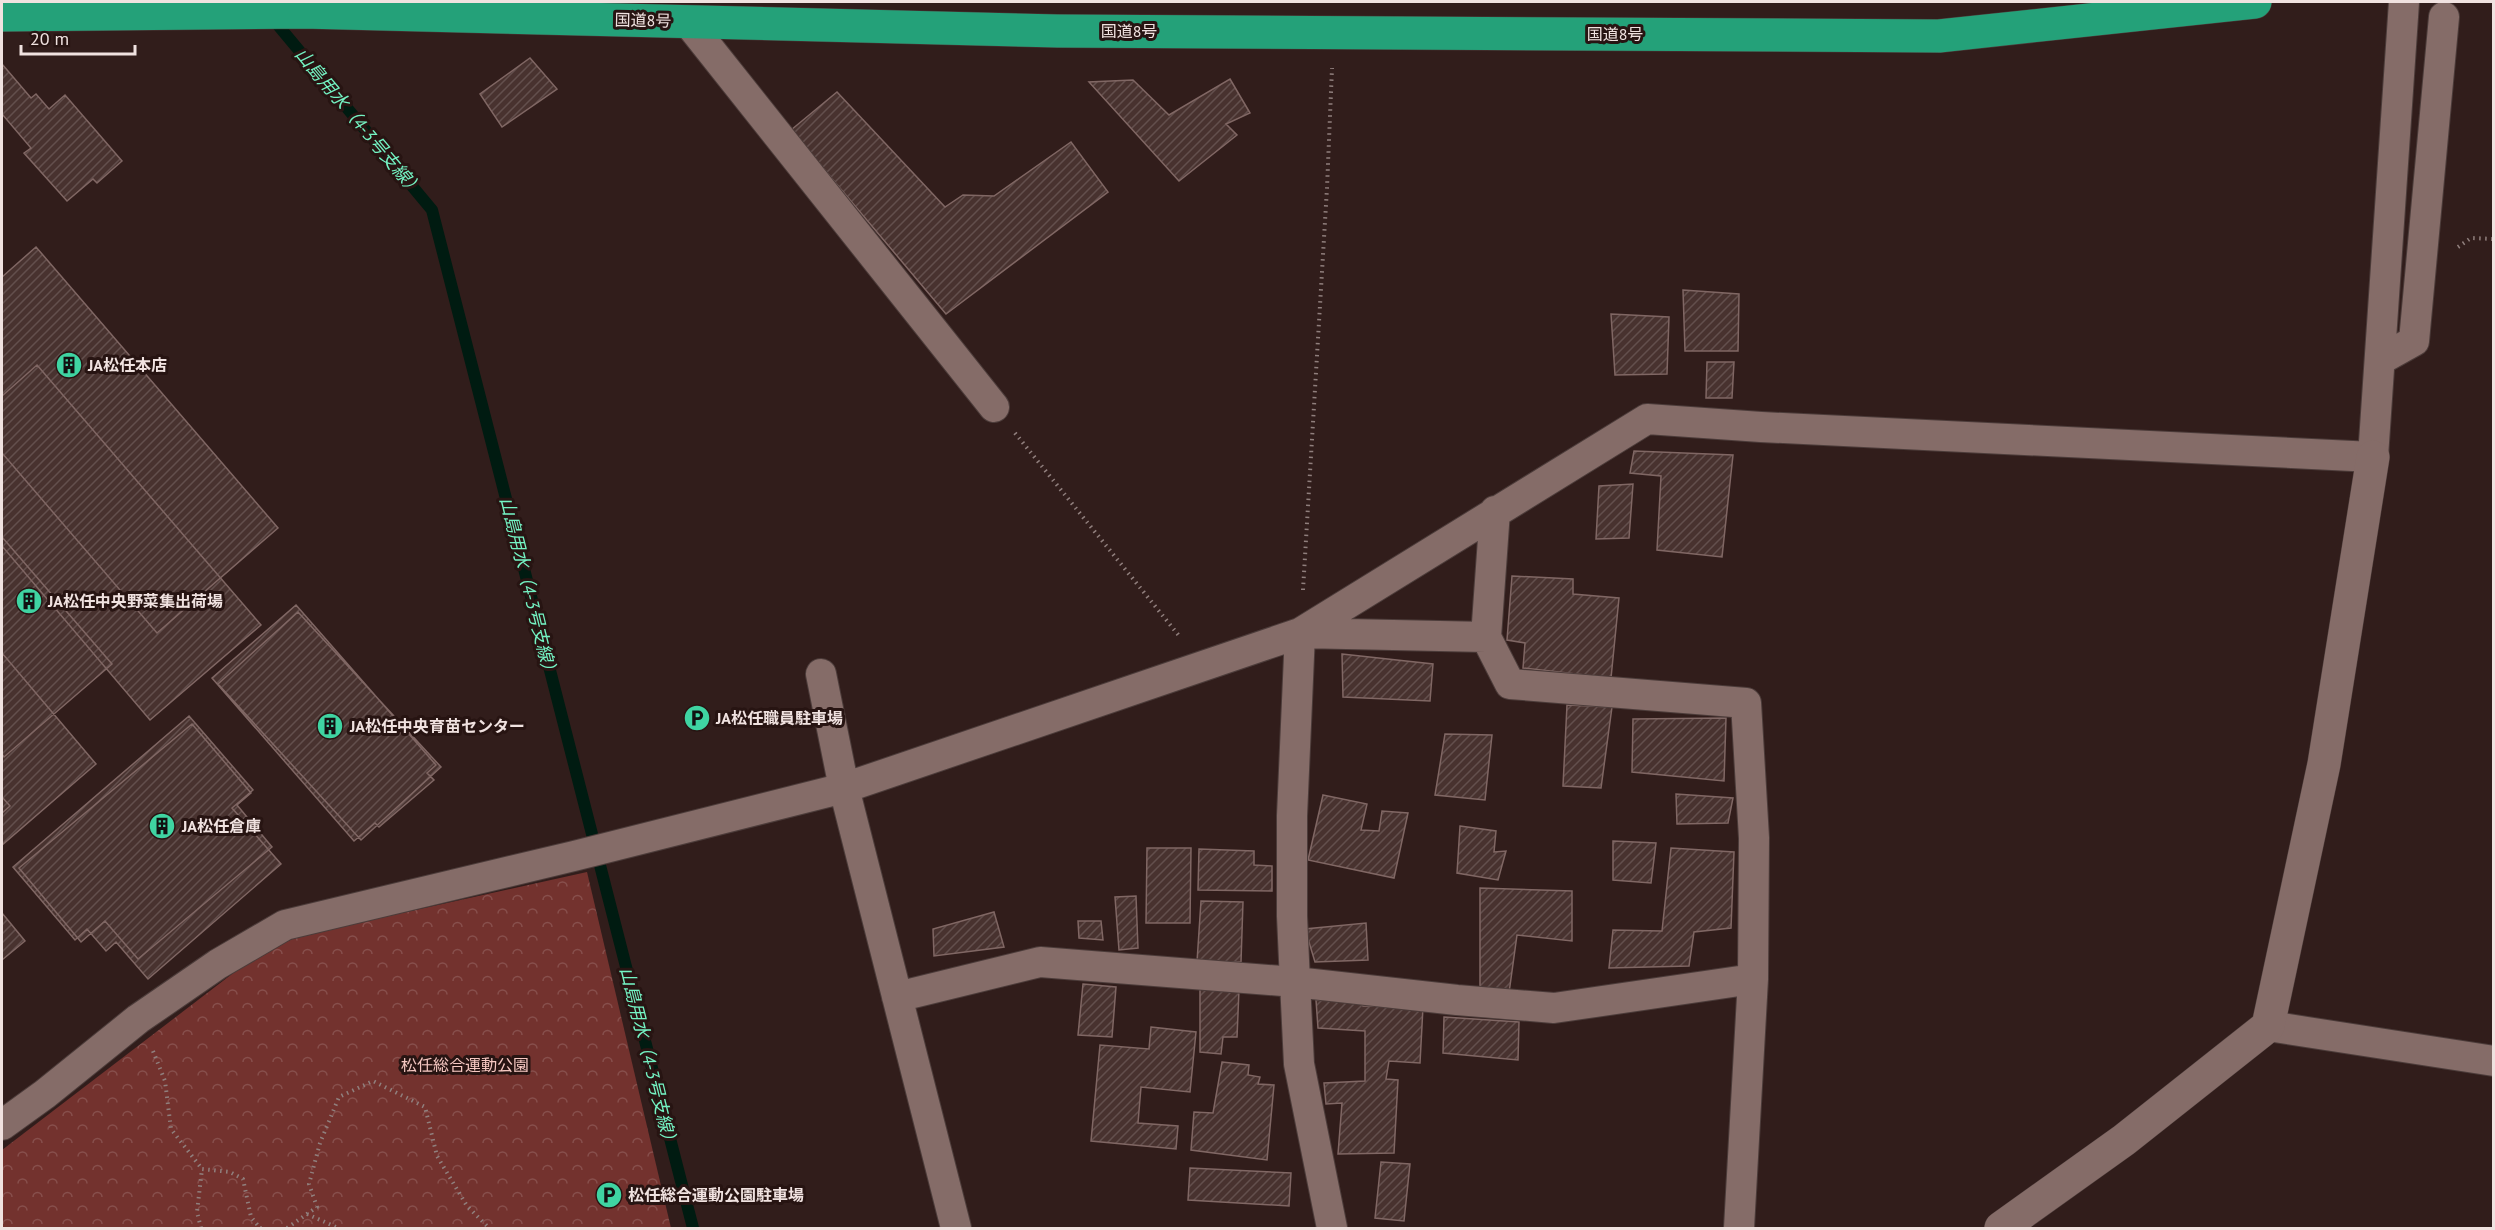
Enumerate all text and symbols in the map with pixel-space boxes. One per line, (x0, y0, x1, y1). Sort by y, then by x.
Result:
street label: 国道8号 (614, 10, 672, 30)
scale bar (21, 18, 135, 56)
street label: 国道8号 (1101, 21, 1157, 41)
street label: 国道8号 (1587, 24, 1643, 44)
text: 20 m (30, 27, 69, 50)
water label: 山島用水（4-3号支線） (290, 43, 428, 201)
building icon: JA松任本店 (54, 350, 84, 380)
place label: JA松任本店 (87, 355, 167, 375)
water label: 山島用水（4-3号支線） (495, 495, 563, 681)
building icon: JA松任中央野菜集出荷場 (14, 586, 44, 616)
place label: JA松任中央野菜集出荷場 (47, 591, 223, 611)
parking icon: JA松任職員駐車場 (682, 703, 712, 733)
place label: JA松任職員駐車場 (715, 708, 843, 728)
building icon: JA松任中央育苗センター (315, 711, 345, 741)
place label: JA松任中央育苗センター (349, 716, 525, 736)
building icon: JA松任倉庫 (147, 811, 177, 841)
place label: JA松任倉庫 (181, 816, 261, 836)
water label: 山島用水（4-3号支線） (615, 965, 683, 1151)
park label: 松任総合運動公園 (401, 1055, 529, 1075)
parking icon: 松任総合運動公園駐車場 (594, 1180, 624, 1210)
place label: 松任総合運動公園駐車場 (628, 1185, 804, 1205)

